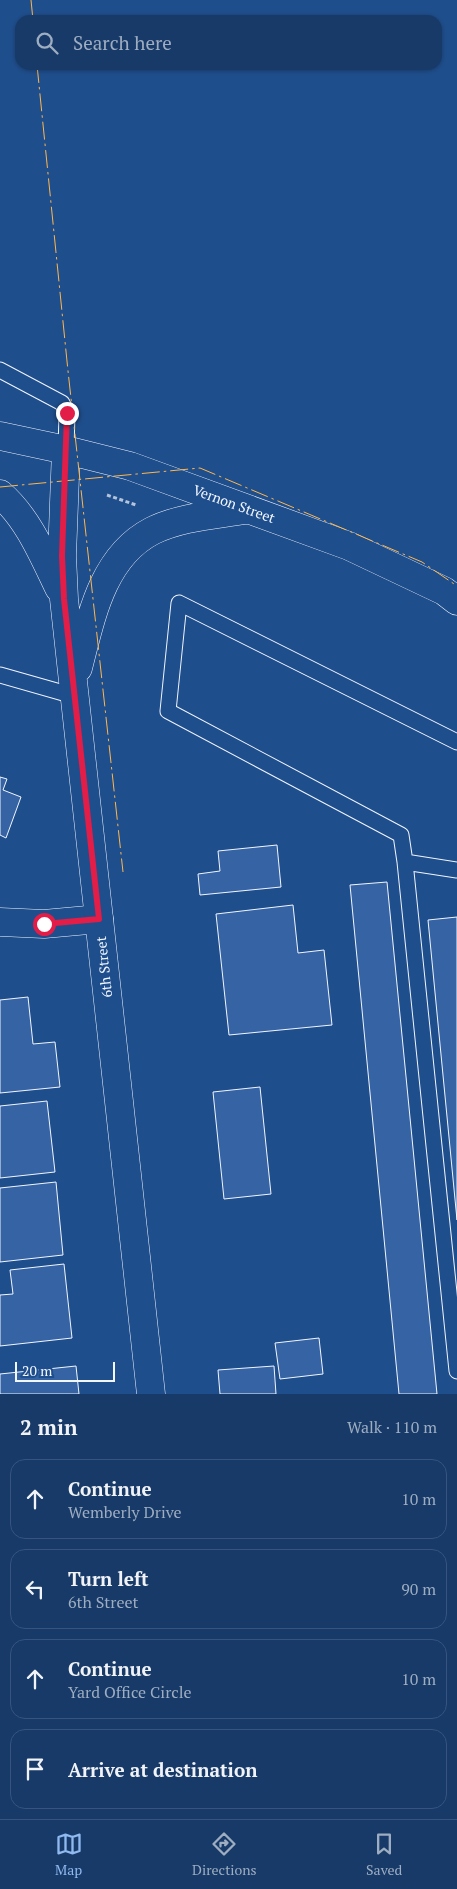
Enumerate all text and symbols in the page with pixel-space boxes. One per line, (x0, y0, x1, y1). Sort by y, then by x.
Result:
search box (15, 15, 442, 70)
icon: search (33, 29, 61, 57)
text: Search here (73, 30, 172, 55)
route end (56, 402, 79, 425)
street label: Vernon Street (191, 480, 279, 527)
route start (33, 913, 56, 936)
street label: 6th Street (91, 935, 116, 999)
scale bar (15, 1359, 115, 1382)
text: 20 m (22, 1361, 52, 1380)
text: 2 min (20, 1413, 77, 1441)
text: Walk · 110 m (347, 1416, 437, 1438)
text: Continue (68, 1476, 152, 1501)
icon: ahead (21, 1485, 49, 1513)
text: 10 m (401, 1488, 436, 1510)
text: Wemberly Drive (68, 1501, 182, 1523)
text: Turn left (68, 1566, 149, 1591)
icon: left (21, 1575, 49, 1603)
text: 90 m (401, 1578, 436, 1600)
text: 6th Street (68, 1591, 138, 1613)
text: Continue (68, 1656, 152, 1681)
icon: ahead (21, 1665, 49, 1693)
text: 10 m (401, 1668, 436, 1690)
text: Yard Office Circle (68, 1681, 192, 1703)
icon: arrive (21, 1755, 49, 1783)
text: Arrive at destination (68, 1757, 257, 1782)
tab: Map (55, 1830, 83, 1879)
tab: Directions (192, 1830, 257, 1879)
tab: Saved (366, 1830, 402, 1879)

